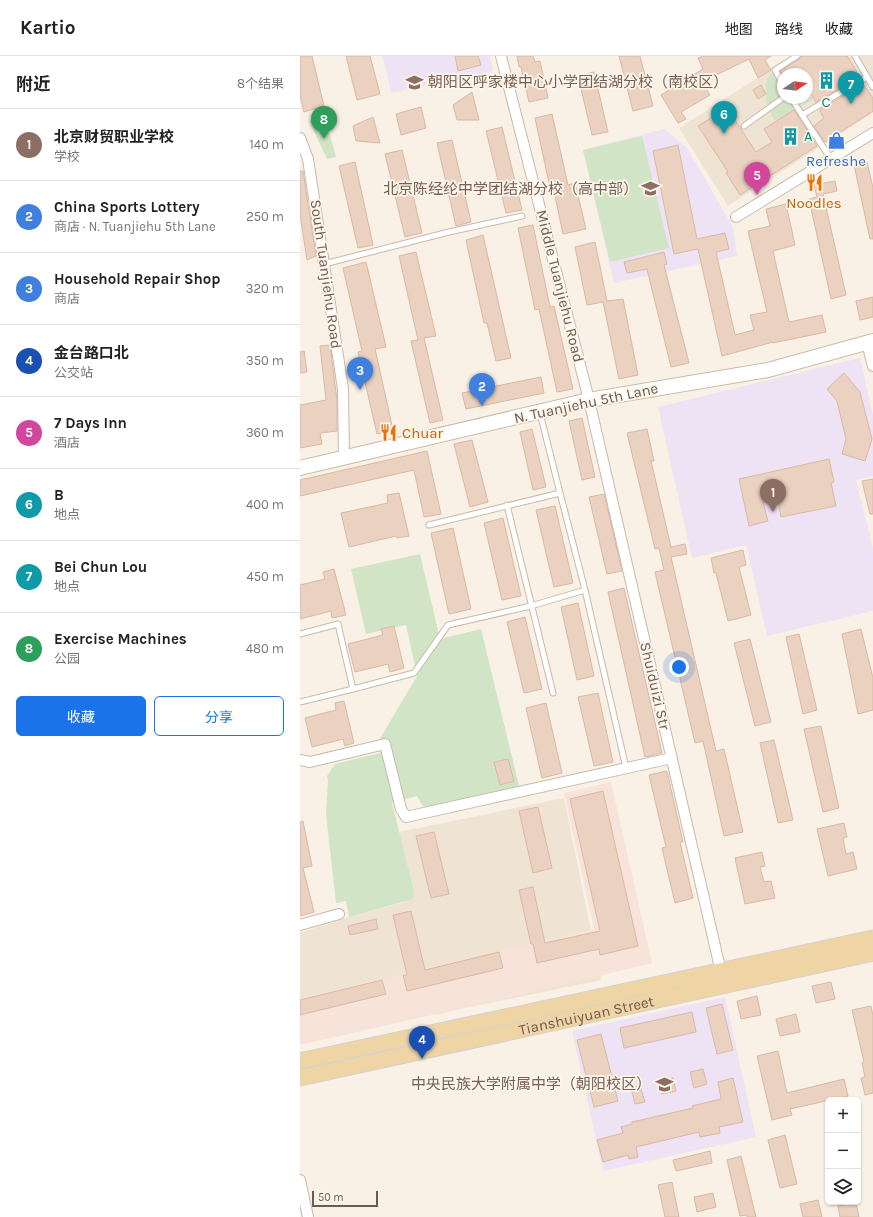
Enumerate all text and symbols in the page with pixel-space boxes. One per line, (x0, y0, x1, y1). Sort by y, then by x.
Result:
text: Kartio (20, 17, 75, 39)
text: 地图 (725, 21, 753, 38)
text: 路线 (775, 21, 803, 38)
text: 收藏 (825, 21, 853, 38)
north arrow (777, 68, 813, 104)
building icon: C (816, 71, 836, 91)
pin: 7 (838, 71, 864, 104)
school or university icon: 朝阳区呼家楼中心小学团结湖分校（南校区） (405, 72, 425, 92)
place label: 朝阳区呼家楼中心小学团结湖分校（南校区） (428, 73, 728, 91)
text: 附近 (16, 74, 50, 94)
text: 8个结果 (237, 76, 284, 91)
place label: C (821, 93, 831, 111)
pin: 6 (711, 101, 737, 134)
pin: 8 (311, 106, 337, 139)
building icon: A (781, 126, 801, 146)
place label: A (804, 127, 813, 145)
text: 北京财贸职业学校 (54, 128, 174, 146)
shop icon: Refreshe (826, 130, 846, 150)
text: 1 (27, 137, 31, 152)
text: 140 m (249, 137, 284, 152)
text: 学校 (54, 149, 80, 164)
place label: Refreshe (806, 152, 866, 170)
pin: 5 (744, 162, 770, 195)
restaurant icon: Noodles (804, 172, 824, 192)
school or university icon: 北京陈经纶中学团结湖分校（高中部） (641, 179, 661, 199)
place label: 北京陈经纶中学团结湖分校（高中部） (383, 180, 638, 198)
place label: Noodles (786, 194, 842, 212)
text: China Sports Lottery (54, 198, 200, 216)
street label: South Tuanjiehu Road (307, 198, 345, 350)
street label: Middle Tuanjiehu Road (532, 208, 588, 364)
text: 2 (25, 209, 33, 224)
text: 250 m (246, 209, 284, 224)
text: 商店 · N. Tuanjiehu 5th Lane (54, 219, 216, 234)
text: Household Repair Shop (54, 270, 220, 288)
text: 3 (25, 281, 33, 296)
text: 320 m (246, 281, 284, 296)
text: 商店 (54, 291, 80, 306)
text: 金台路口北 (54, 344, 129, 362)
text: 4 (25, 353, 33, 368)
text: 350 m (246, 353, 284, 368)
pin: 3 (347, 357, 373, 390)
text: 公交站 (54, 365, 93, 380)
pin: 2 (469, 373, 495, 406)
street label: N. Tuanjiehu 5th Lane (512, 379, 660, 427)
text: 7 Days Inn (54, 414, 127, 432)
restaurant icon: Chuar (379, 423, 399, 443)
place label: Chuar (402, 424, 444, 442)
text: 5 (25, 425, 33, 440)
text: 360 m (246, 425, 284, 440)
text: 酒店 (54, 435, 80, 450)
pin: 1 (760, 479, 786, 512)
text: B (54, 486, 64, 504)
text: 6 (25, 497, 33, 512)
text: 400 m (246, 497, 284, 512)
text: 地点 (54, 507, 80, 522)
text: Bei Chun Lou (54, 558, 147, 576)
text: 7 (26, 569, 32, 584)
text: 450 m (246, 569, 284, 584)
text: 地点 (54, 579, 80, 594)
text: Exercise Machines (54, 630, 187, 648)
street label: Shuiduizi Str (636, 640, 674, 732)
text: 8 (25, 641, 33, 656)
text: 480 m (246, 641, 284, 656)
text: 公园 (54, 651, 80, 666)
your location (669, 657, 689, 677)
button: 收藏 (16, 696, 146, 736)
button: 分享 (154, 696, 284, 736)
street label: Tianshuiyuan Street (517, 992, 656, 1039)
pin: 4 (409, 1026, 435, 1059)
school or university icon: 中央民族大学附属中学（朝阳校区） (654, 1074, 674, 1094)
place label: 中央民族大学附属中学（朝阳校区） (411, 1075, 651, 1093)
map controls (825, 1097, 861, 1205)
button: + (825, 1097, 861, 1133)
button: − (825, 1133, 861, 1169)
button: layers (825, 1169, 861, 1205)
scale bar (312, 1189, 378, 1208)
text: 50 m (318, 1191, 344, 1204)

